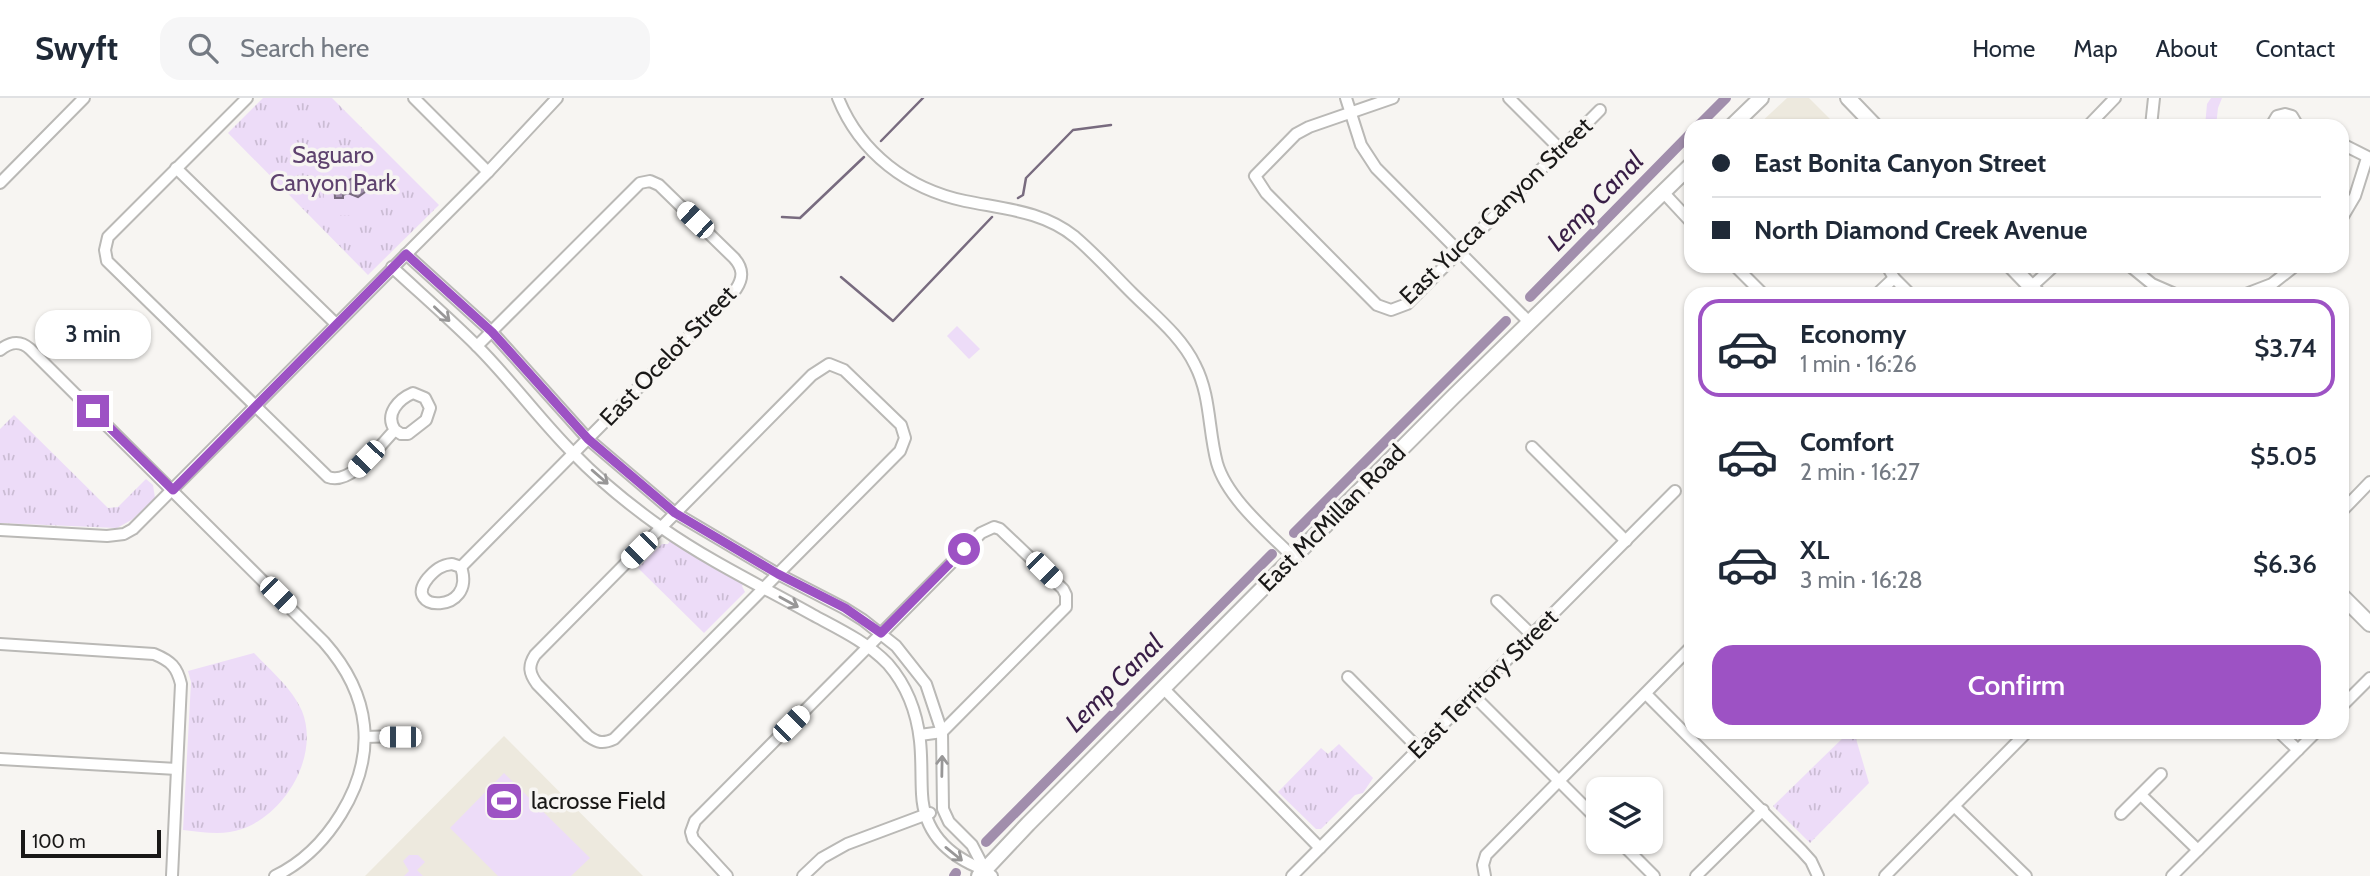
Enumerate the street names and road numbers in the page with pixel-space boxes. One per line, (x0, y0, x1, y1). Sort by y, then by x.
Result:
street label: East Yucca Canyon Street (1393, 111, 1598, 310)
street label: East Ocelot Street (594, 280, 742, 432)
street label: East McMillan Road (1252, 438, 1411, 597)
street label: East Territory Street (1402, 603, 1563, 764)

